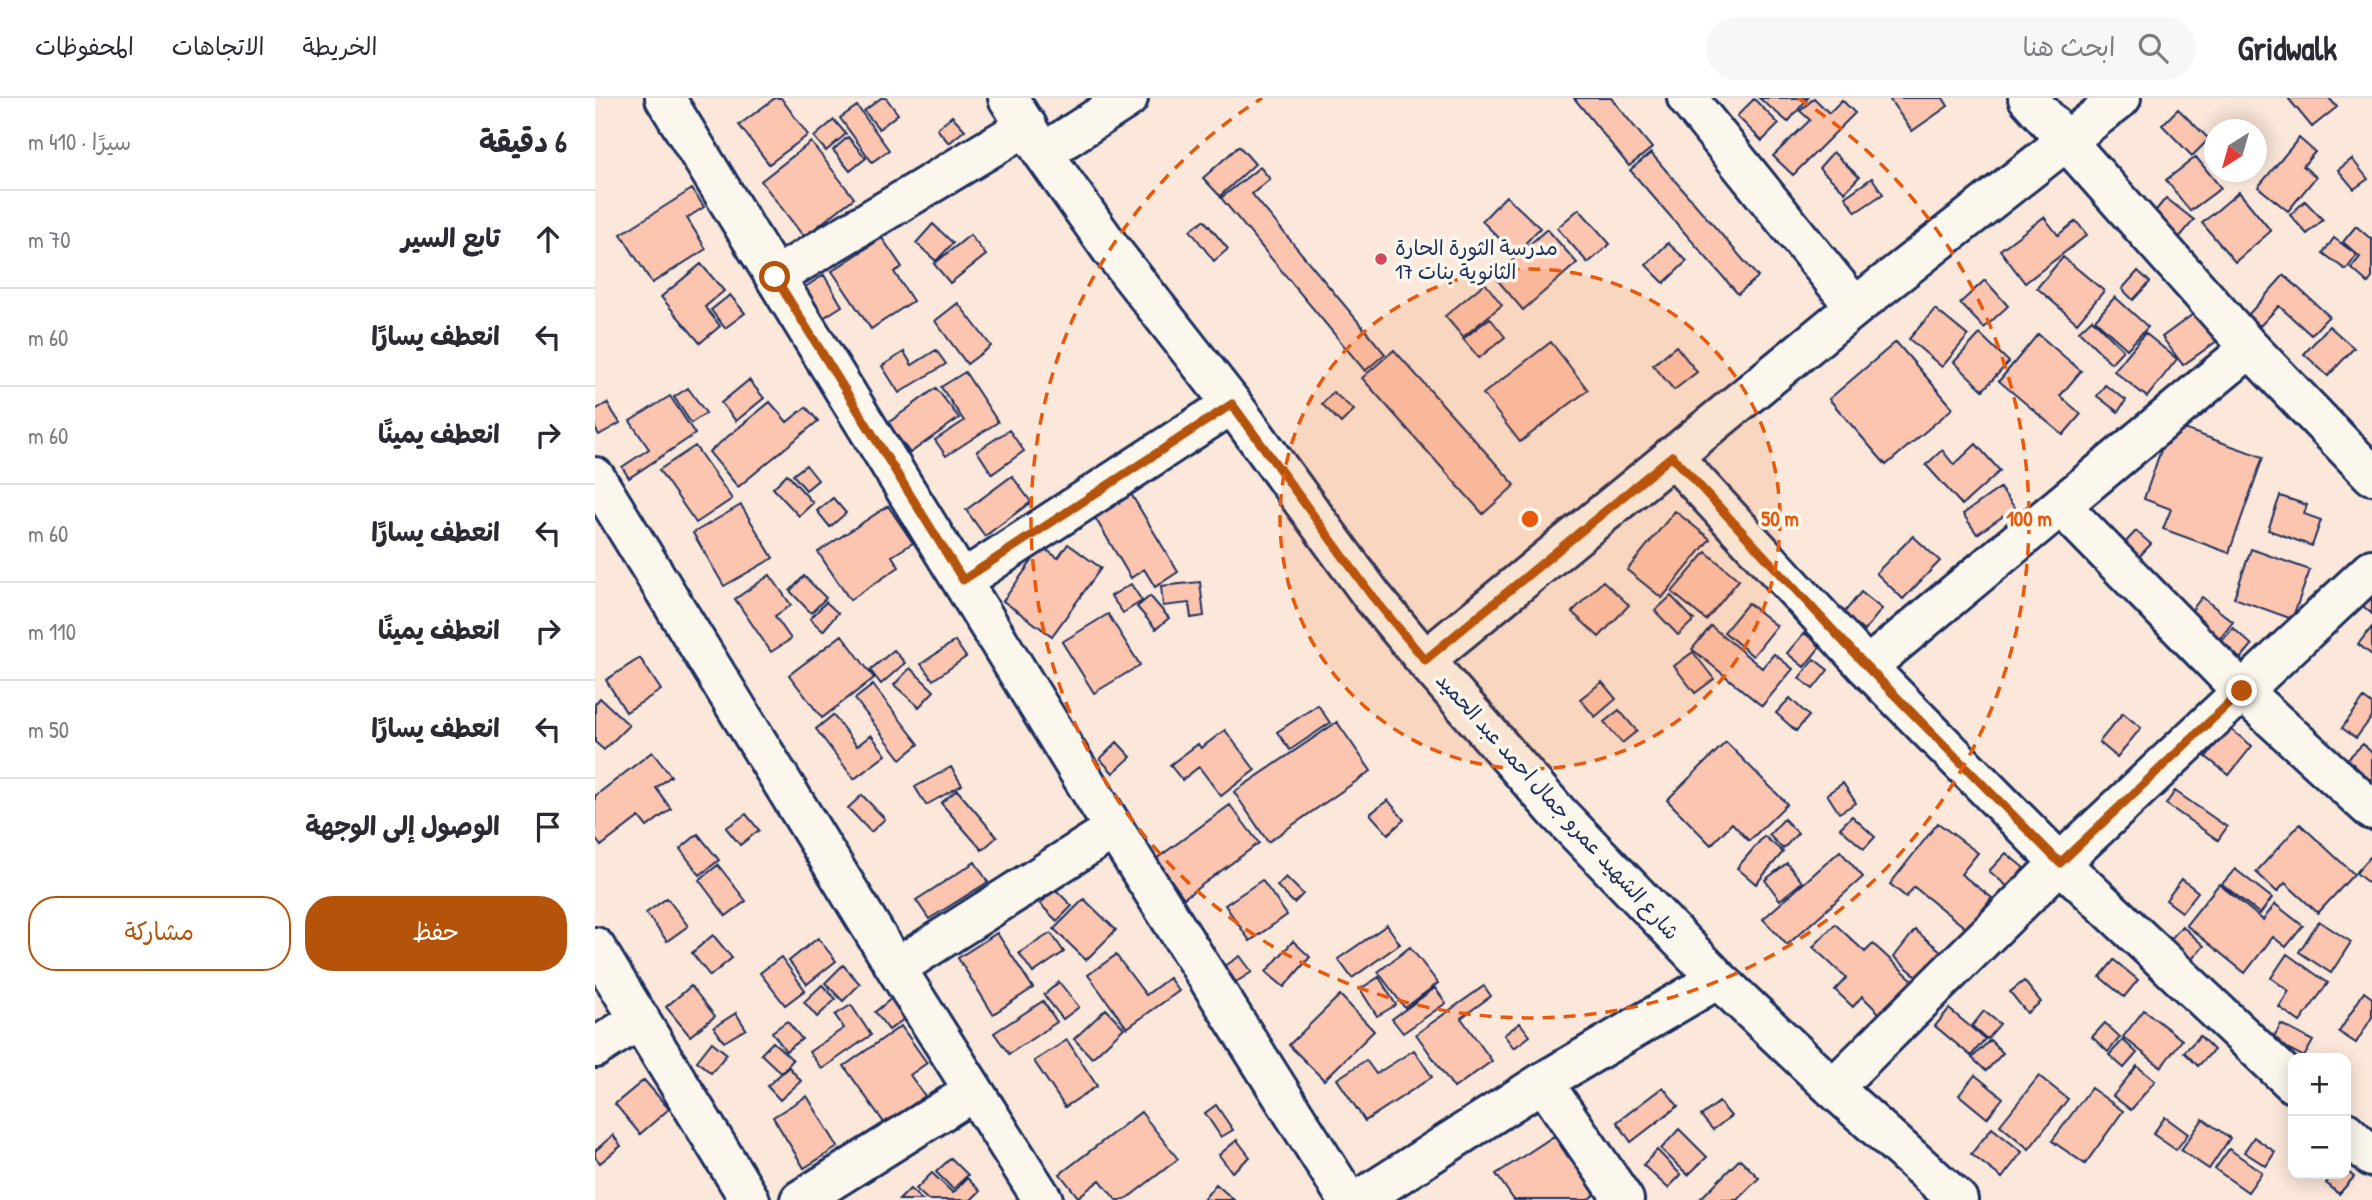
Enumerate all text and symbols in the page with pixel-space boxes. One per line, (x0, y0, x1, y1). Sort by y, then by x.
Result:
search box (1706, 17, 2196, 80)
text: Gridwalk (2238, 26, 2337, 70)
text: ابحث هنا (2023, 29, 2116, 64)
icon: search (2134, 29, 2172, 67)
text: المحفوظات (35, 30, 134, 62)
text: الاتجاهات (172, 30, 265, 62)
text: الخريطة (303, 30, 377, 62)
north arrow (2204, 119, 2267, 182)
text: 6 دقيقة (479, 121, 567, 161)
text: سيرًا · 410 m (28, 126, 131, 157)
text: تابع السير (401, 220, 500, 255)
icon: ahead (529, 220, 567, 258)
text: 70 m (28, 224, 71, 255)
place label: مدرسة الثورة الحارة 17 الثانوية بنات (1395, 233, 1558, 286)
marker: مدرسة الثورة الحارة 17 الثانوية بنات (1373, 251, 1389, 267)
route start (759, 261, 790, 292)
text: انعطف يسارًا (371, 318, 500, 353)
icon: left (529, 318, 567, 356)
text: 60 m (28, 322, 68, 353)
text: انعطف يمينًا (378, 416, 500, 451)
icon: right (529, 416, 567, 454)
text: 60 m (28, 420, 68, 451)
text: 50 m (1761, 504, 1799, 533)
text: 100 m (2006, 504, 2052, 533)
centre of rings (1518, 507, 1542, 531)
text: انعطف يسارًا (371, 514, 500, 549)
icon: left (529, 514, 567, 552)
text: 60 m (28, 518, 68, 549)
text: انعطف يمينًا (378, 612, 500, 647)
icon: right (529, 612, 567, 650)
text: 110 m (28, 616, 76, 647)
street label: شارع الشهيد عمرو جمال احمد عبد الحميد (1429, 666, 1686, 947)
route end (2226, 675, 2257, 706)
text: انعطف يسارًا (371, 710, 500, 745)
icon: left (529, 710, 567, 748)
text: 50 m (28, 714, 69, 745)
text: الوصول إلى الوجهة (305, 808, 500, 843)
icon: arrive (529, 808, 567, 846)
button: مشاركة (28, 896, 291, 971)
button: حفظ (305, 896, 567, 971)
map controls (2288, 1053, 2351, 1179)
button: + (2288, 1053, 2351, 1116)
button: − (2288, 1116, 2351, 1179)

